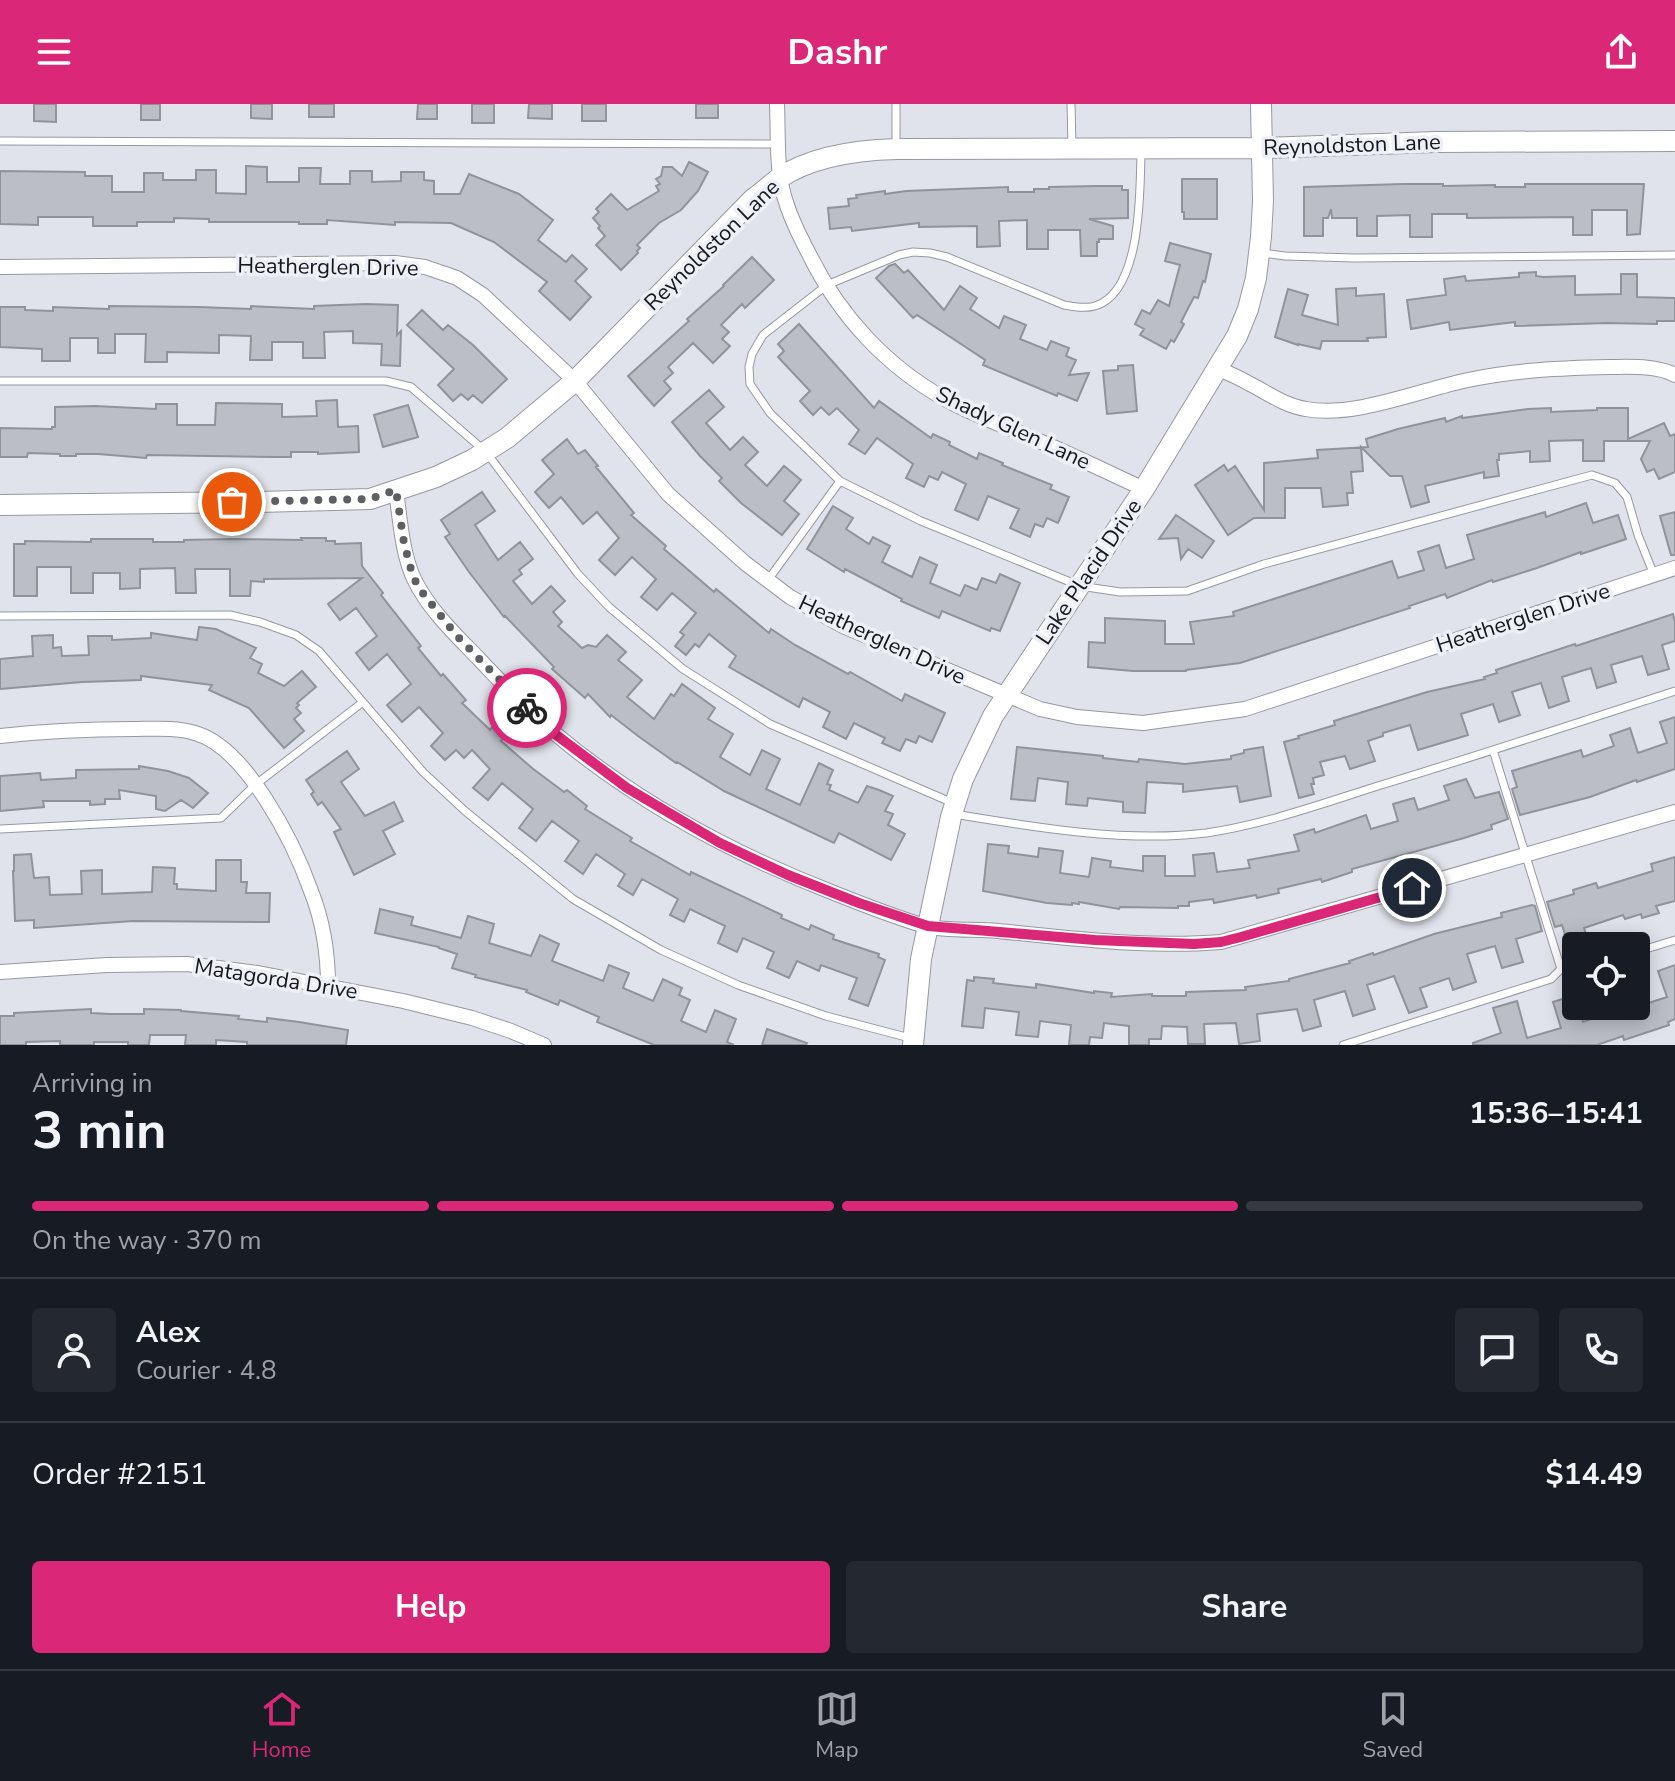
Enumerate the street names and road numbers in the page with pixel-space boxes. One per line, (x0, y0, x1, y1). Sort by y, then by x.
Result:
street label: Reynoldston Lane (1263, 127, 1441, 163)
street label: Reynoldston Lane (638, 173, 786, 317)
street label: Heatherglen Drive (237, 250, 419, 284)
street label: Shady Glen Lane (931, 379, 1095, 477)
street label: Lake Placid Drive (1029, 493, 1149, 651)
street label: Heatherglen Drive (1432, 576, 1614, 660)
street label: Heatherglen Drive (794, 588, 970, 692)
street label: Matagorda Drive (192, 951, 360, 1007)

